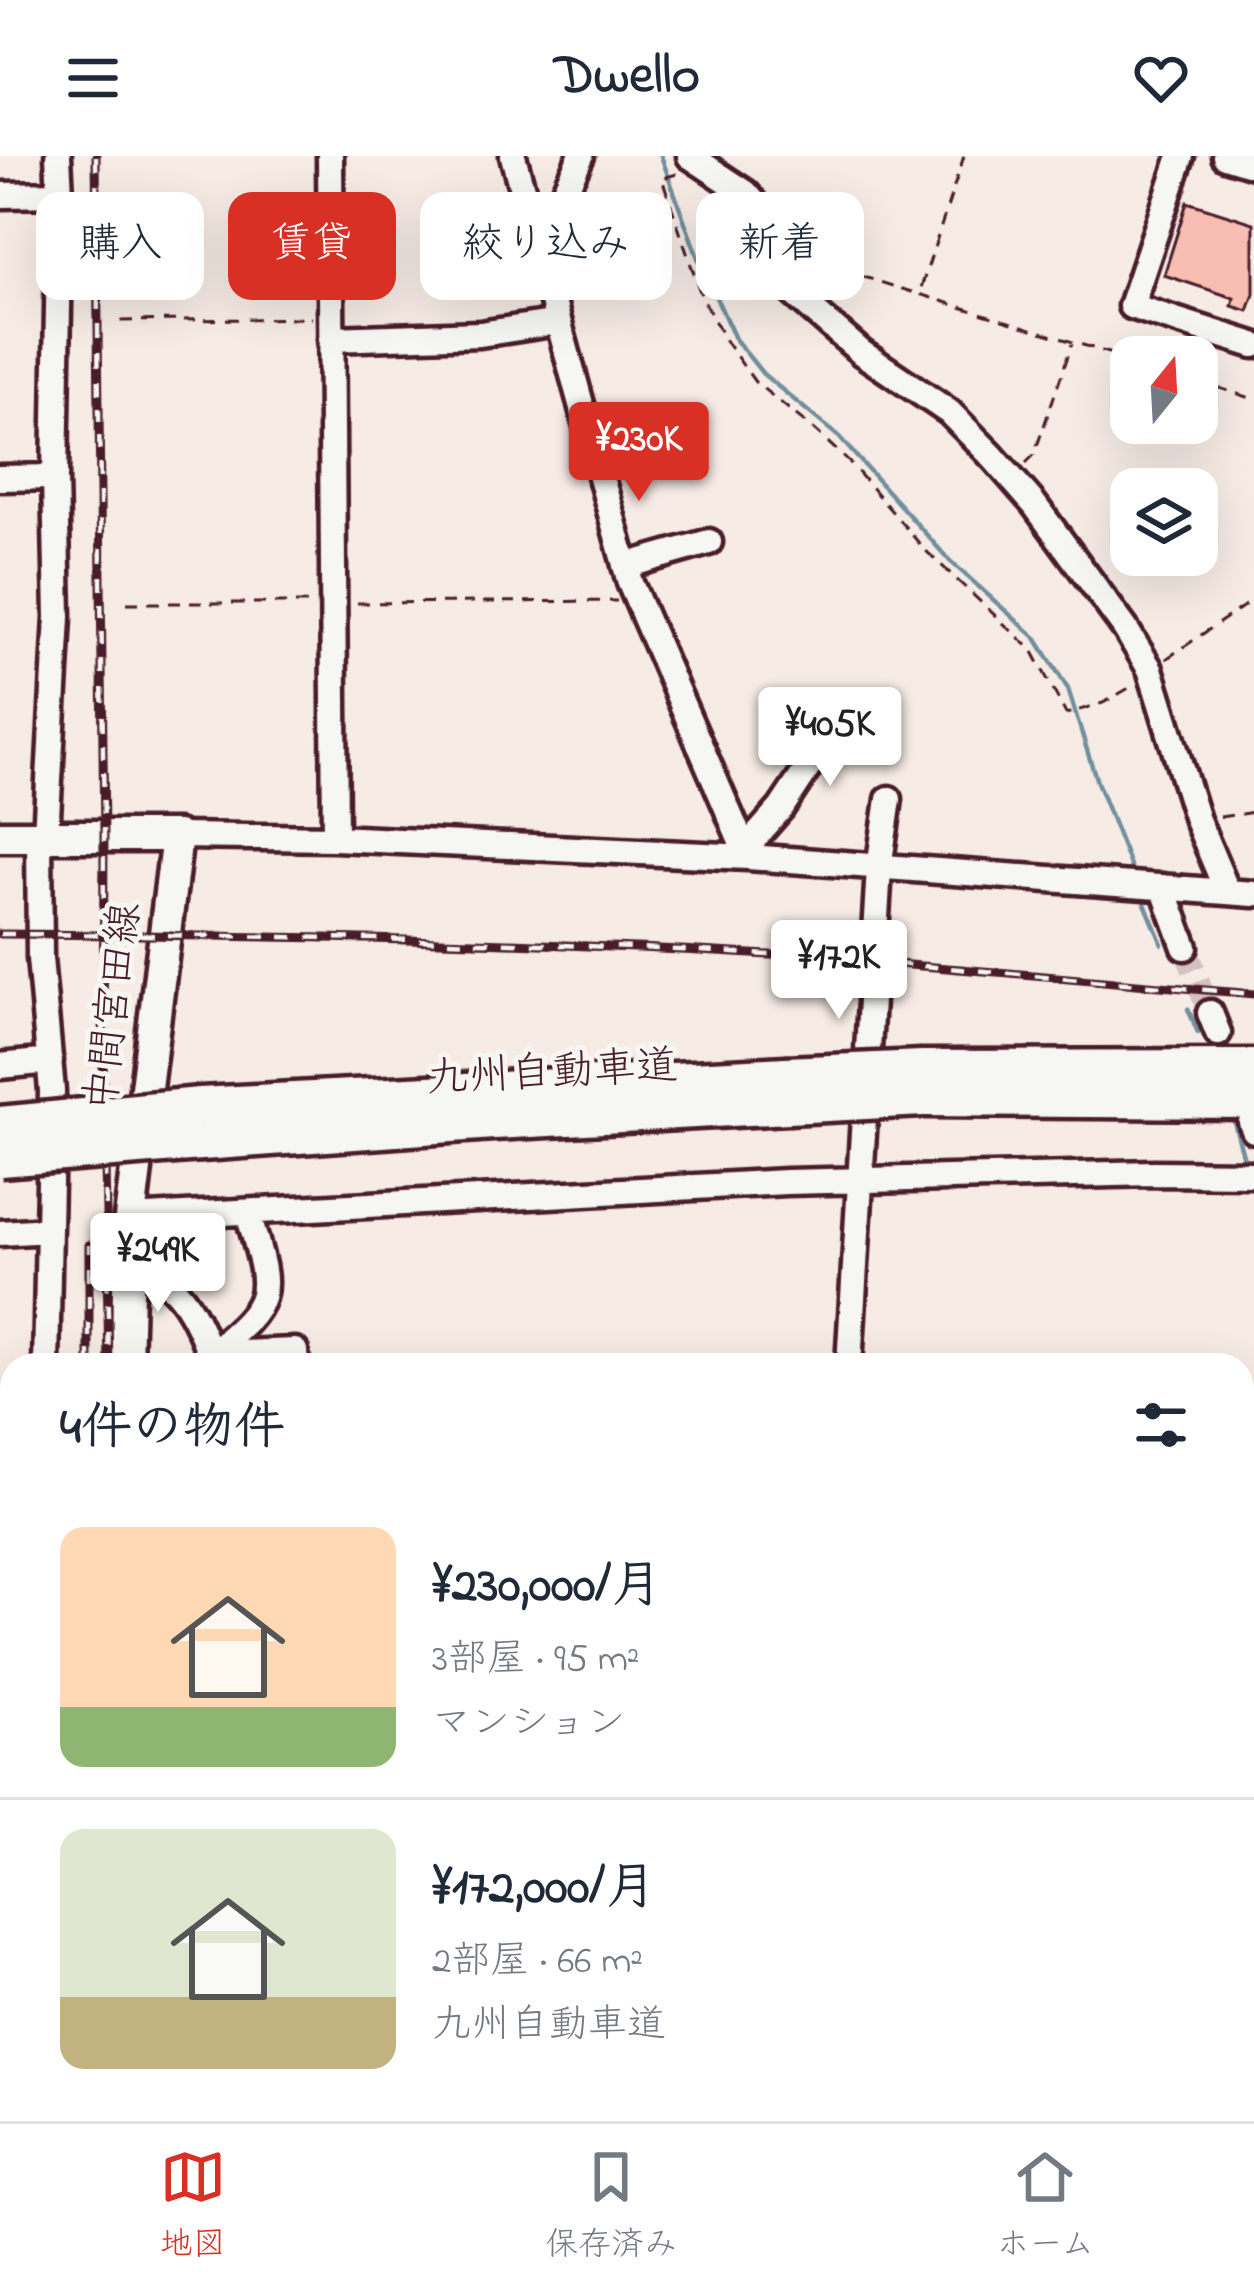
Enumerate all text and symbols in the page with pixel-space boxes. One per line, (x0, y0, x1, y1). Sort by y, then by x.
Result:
text: Dwello (554, 39, 700, 117)
icon: menu (60, 45, 126, 111)
icon: heart (1128, 45, 1194, 111)
chip: 購入 (36, 192, 204, 300)
chip: 賃貸 (228, 192, 396, 300)
chip: 絞り込み (420, 192, 672, 300)
chip: 新着 (696, 192, 864, 300)
north arrow (1110, 336, 1218, 444)
map controls (1110, 336, 1218, 576)
pin: ¥230K (555, 402, 723, 504)
text: ¥230K (596, 412, 682, 469)
button: layers (1110, 468, 1218, 576)
pin: ¥405K (746, 687, 914, 789)
text: ¥405K (785, 697, 875, 754)
street label: 中間宮田線 (72, 899, 158, 1115)
pin: ¥172K (755, 920, 923, 1022)
text: ¥172K (798, 930, 880, 987)
street label: 九州自動車道 (425, 1037, 679, 1111)
pin: ¥249K (74, 1213, 242, 1315)
text: ¥249K (117, 1223, 199, 1280)
text: 4件の物件 (60, 1392, 285, 1467)
icon: filters (1128, 1392, 1194, 1458)
text: ¥230,000/月 (432, 1550, 662, 1625)
icon: home (156, 1575, 300, 1719)
text: 3部屋 · 95 m² (432, 1632, 640, 1689)
text: マンション (432, 1696, 625, 1753)
text: ¥172,000/月 (432, 1852, 656, 1927)
icon: home (156, 1877, 300, 2021)
text: 2部屋 · 66 m² (432, 1934, 643, 1991)
text: 九州自動車道 (432, 1998, 666, 2055)
tab: 地図 (160, 2144, 226, 2270)
tab: 保存済み (545, 2144, 677, 2270)
tab: ホーム (997, 2144, 1094, 2270)

